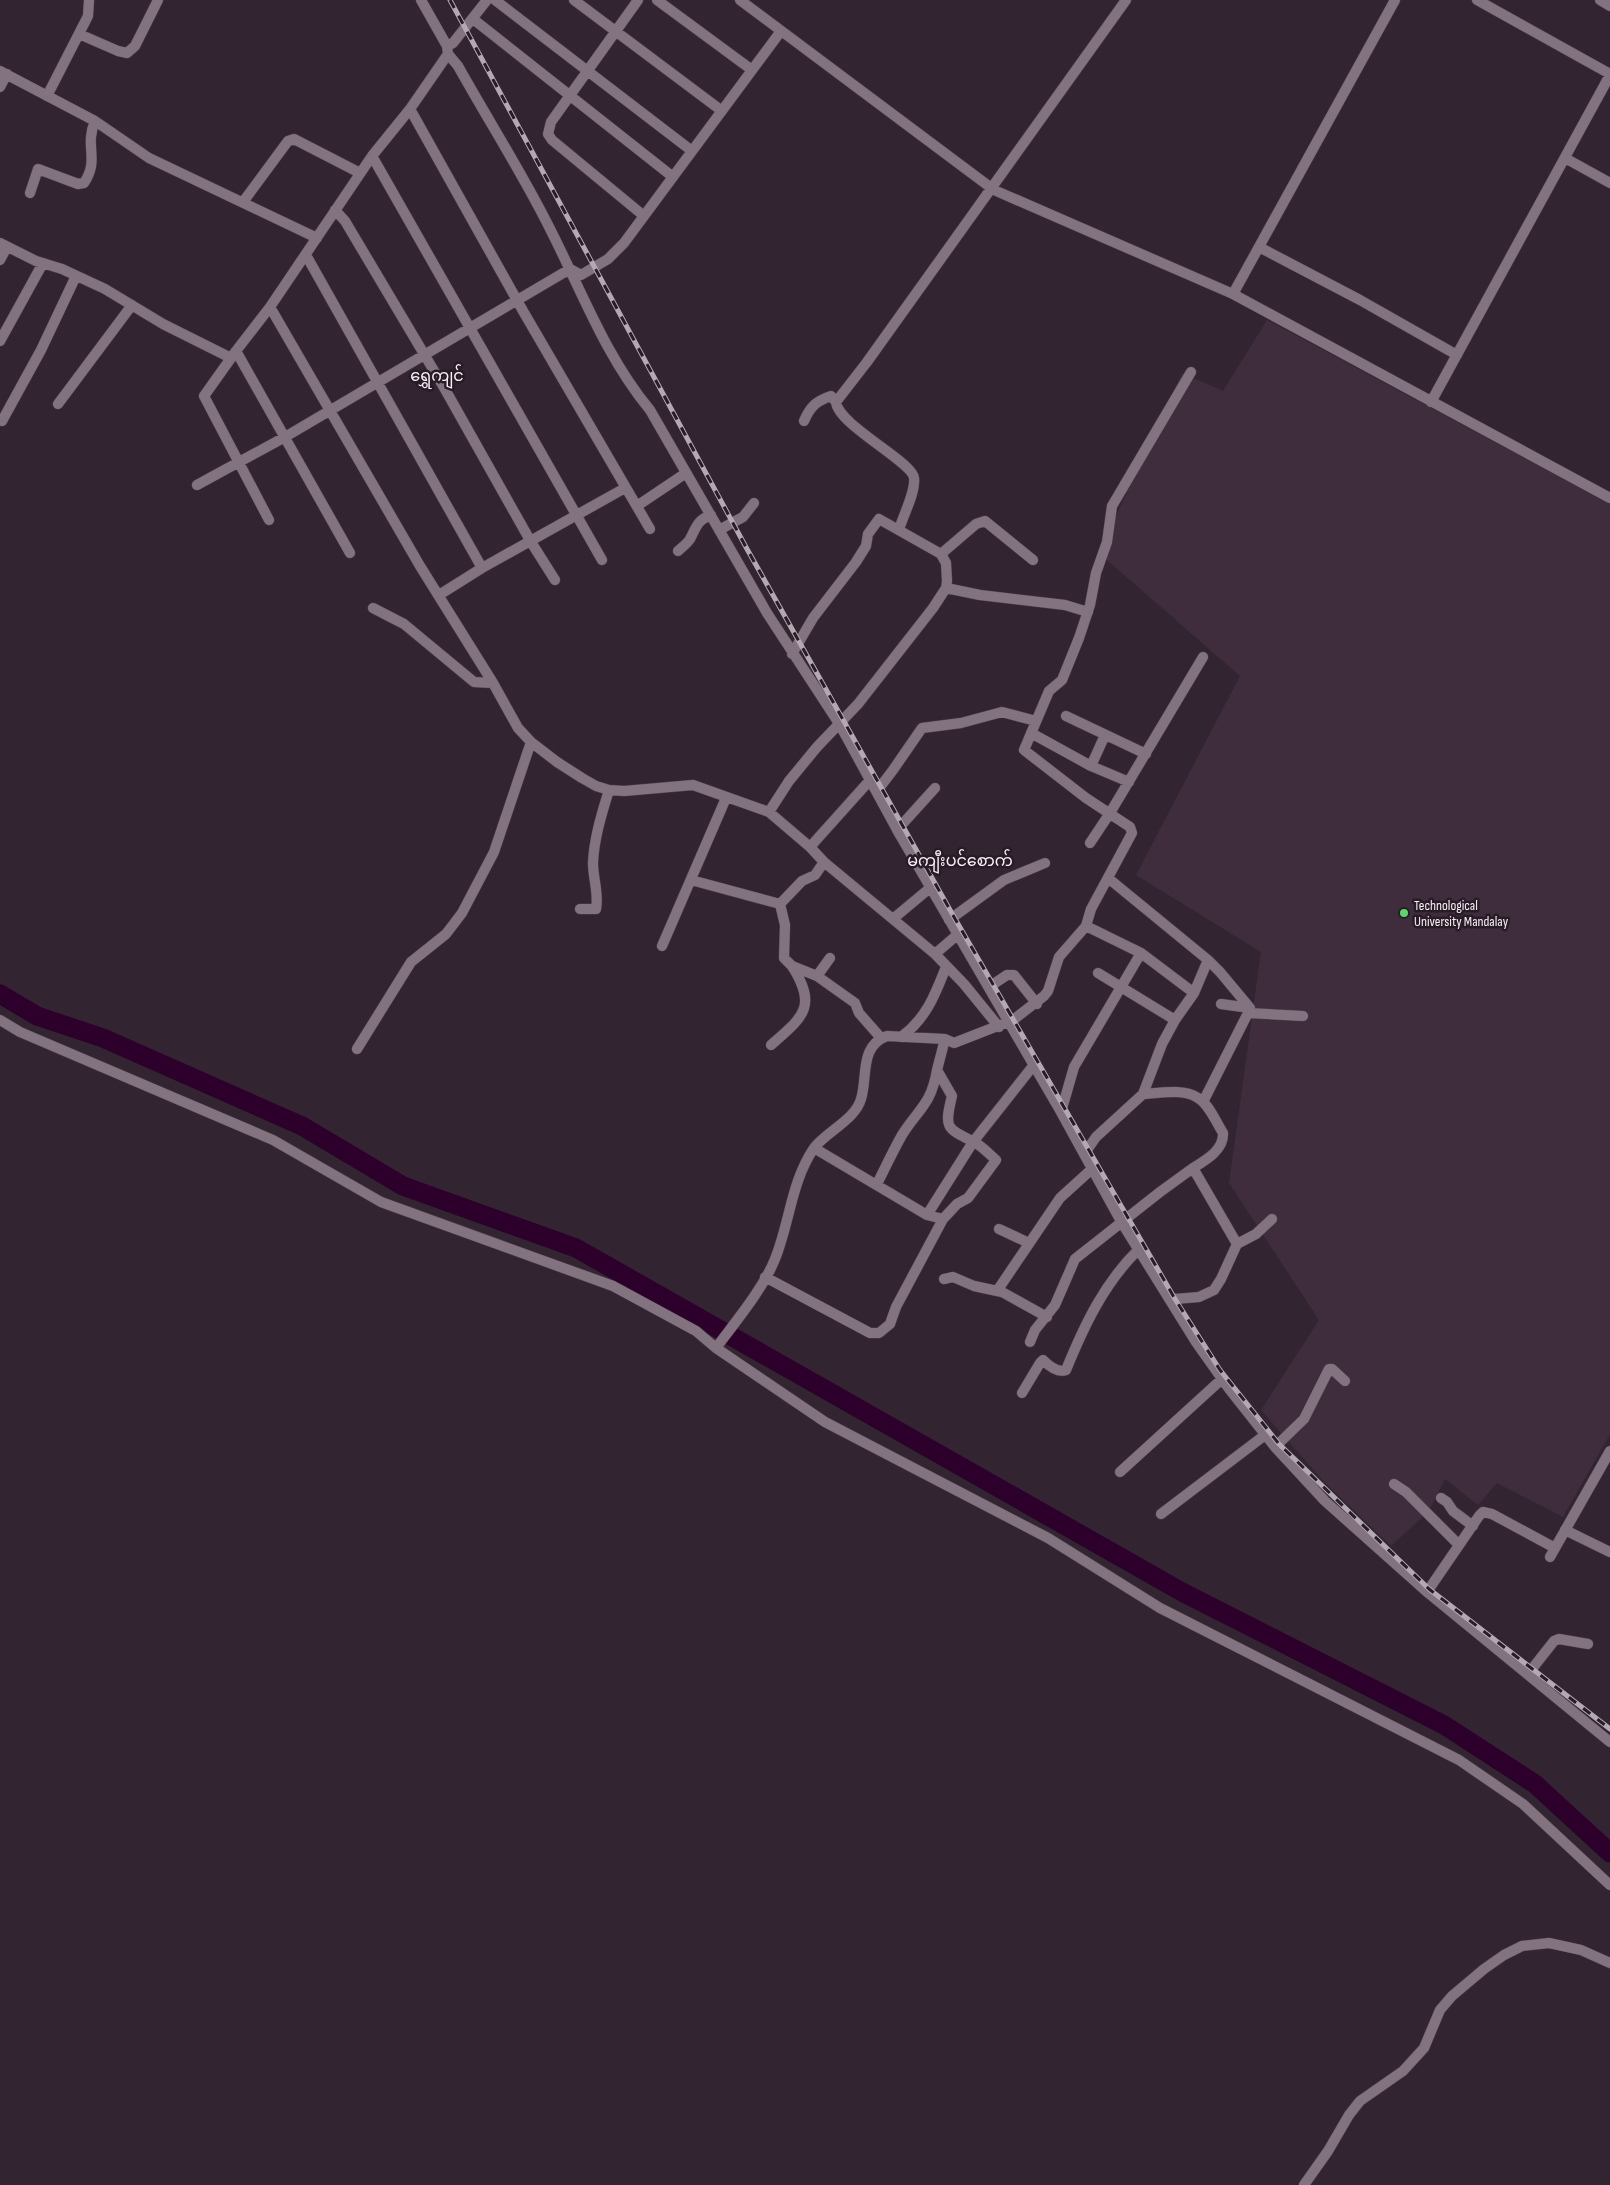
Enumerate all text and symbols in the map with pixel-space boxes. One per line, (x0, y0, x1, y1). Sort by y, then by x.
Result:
district label: ရွှေကျင် (410, 364, 464, 389)
district label: မကျီးပင်စောက် (907, 849, 1013, 874)
place label: Technological University Mandalay (1414, 897, 1509, 930)
marker: Technological University Mandalay (1398, 907, 1410, 919)

